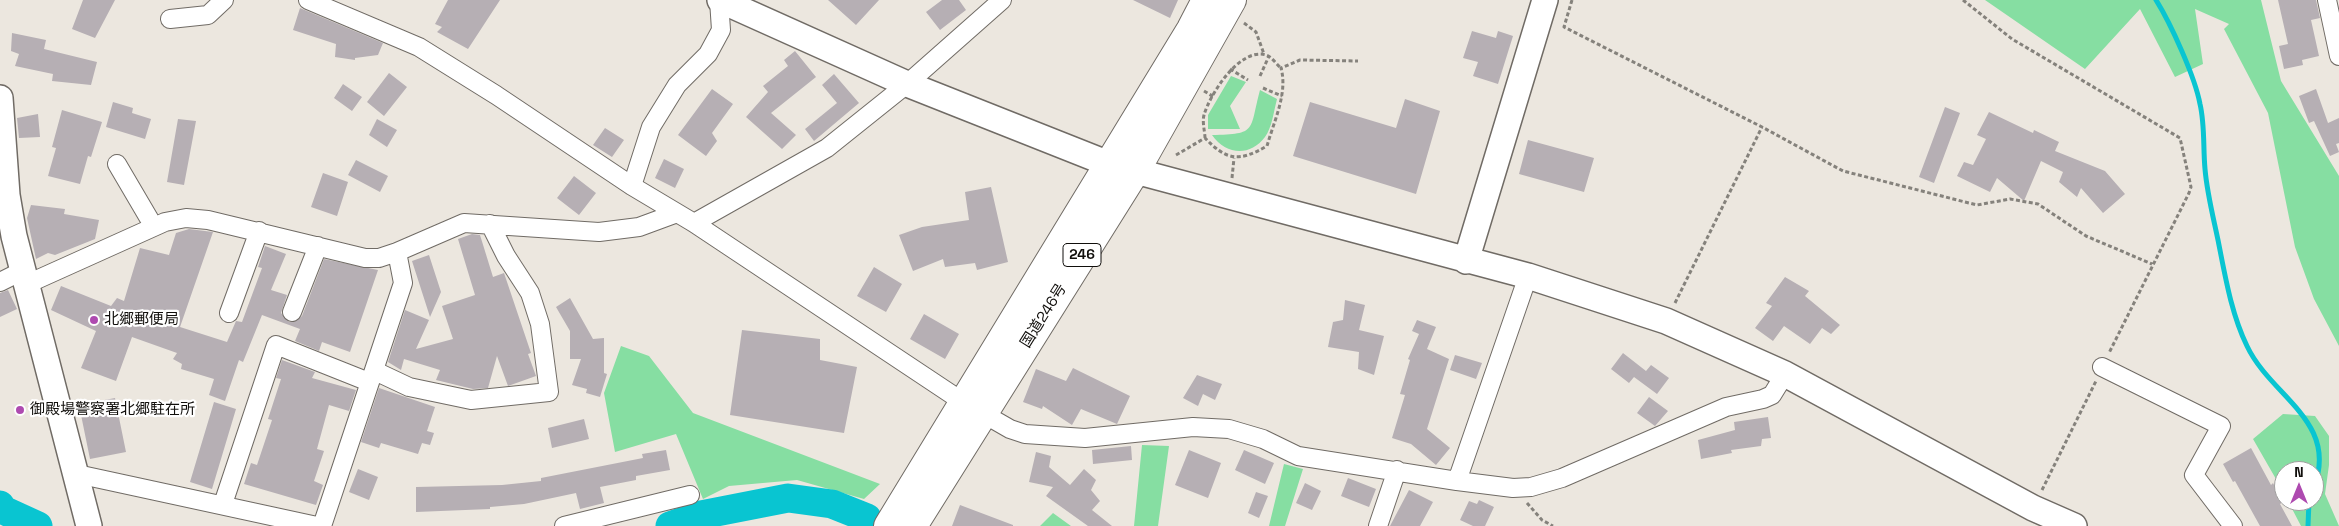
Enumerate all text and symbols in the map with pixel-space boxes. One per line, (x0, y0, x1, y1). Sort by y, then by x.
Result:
road number: 246 (1063, 244, 1101, 266)
street label: 国道246号 (1017, 281, 1071, 351)
place label: 北郷郵便局 (104, 311, 179, 329)
marker: 北郷郵便局 (88, 314, 100, 326)
place label: 御殿場警察署北郷駐在所 (30, 401, 195, 419)
marker: 御殿場警察署北郷駐在所 (14, 404, 26, 416)
north arrow (2274, 461, 2324, 511)
text: N (2294, 463, 2304, 481)

